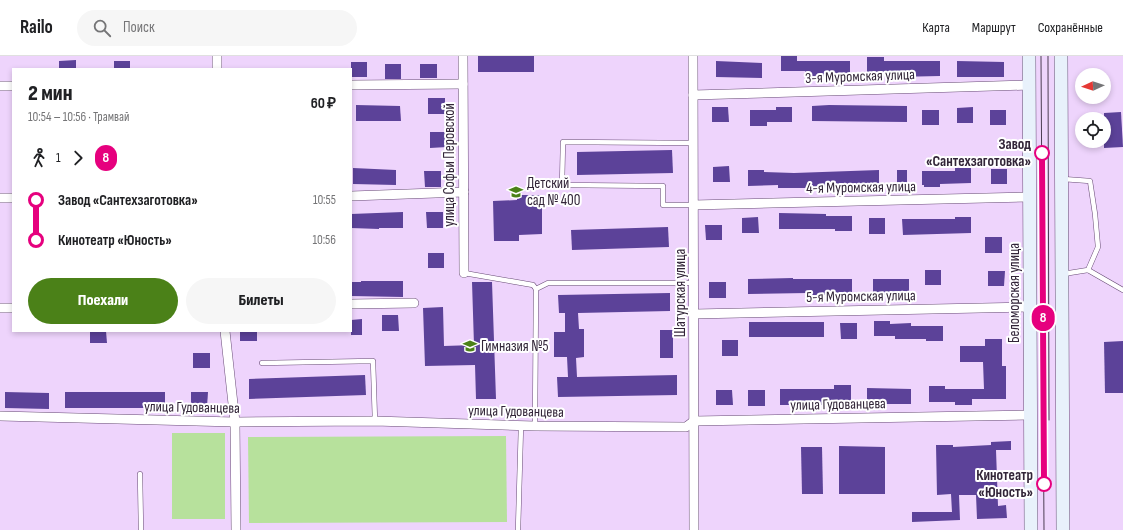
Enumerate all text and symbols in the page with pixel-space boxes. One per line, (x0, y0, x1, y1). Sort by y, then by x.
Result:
search box (77, 10, 357, 46)
text: Railo (20, 16, 53, 39)
icon: search (91, 17, 113, 39)
text: Поиск (123, 18, 155, 37)
text: Карта (922, 19, 950, 36)
text: Маршрут (972, 19, 1016, 36)
text: Сохранённые (1038, 19, 1103, 36)
street label: 3-я Муромская улица (805, 65, 915, 88)
north arrow (1075, 68, 1111, 104)
map controls (1075, 68, 1111, 148)
text: 2 мин (28, 80, 73, 107)
text: 60 ₽ (311, 94, 336, 113)
street label: улица Софьи Перовской (440, 103, 459, 227)
text: 10:54 – 10:56 · Трамвай (28, 109, 129, 125)
button: locate (1075, 112, 1111, 148)
place label: Завод «Сантехзаготовка» (926, 135, 1031, 171)
marker: Завод «Сантехзаготовка» (1034, 145, 1050, 161)
icon: walk (28, 147, 50, 169)
icon: forward (67, 147, 89, 169)
text: 8 (103, 149, 109, 166)
text: 1 (56, 150, 61, 166)
place label: Детский сад № 400 (527, 174, 581, 210)
street label: 4-я Муромская улица (806, 177, 916, 198)
school or university icon: Детский сад № 400 (508, 184, 524, 200)
text: Завод «Сантехзаготовка» (58, 191, 198, 210)
text: 10:55 (313, 192, 336, 208)
text: Кинотеатр «Юность» (58, 231, 172, 250)
text: 10:56 (312, 232, 336, 248)
street label: Беломорская улица (1005, 243, 1024, 343)
street label: Шатурская улица (671, 249, 690, 337)
button: Поехали (28, 278, 178, 324)
button: Билеты (186, 278, 336, 324)
street label: 5-я Муромская улица (806, 286, 916, 307)
line badge: 8 (1030, 305, 1056, 331)
text: 8 (1040, 309, 1046, 326)
place label: Гимназия №5 (481, 337, 548, 356)
school or university icon: Гимназия №5 (462, 338, 478, 354)
street label: улица Гудованцева (790, 394, 886, 415)
street label: улица Гудованцева (144, 397, 240, 418)
street label: улица Гудованцева (468, 401, 564, 422)
place label: Кинотеатр «Юность» (976, 466, 1033, 502)
marker: Кинотеатр «Юность» (1036, 476, 1052, 492)

